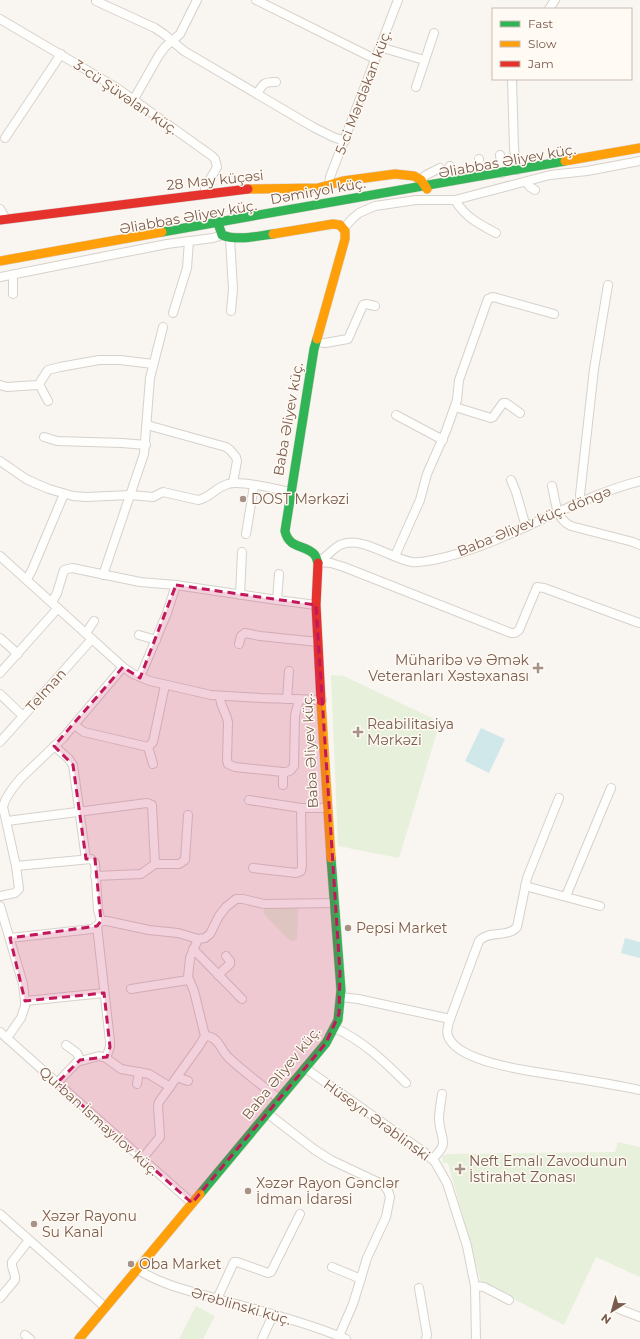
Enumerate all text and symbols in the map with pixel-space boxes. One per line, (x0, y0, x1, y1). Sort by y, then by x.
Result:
legend (492, 8, 632, 80)
text: Fast (528, 16, 553, 31)
street label: 5-ci Mərdəkan küç. (331, 27, 395, 157)
text: Slow (528, 36, 557, 51)
street label: 3-cü Şüvəlan küç. (70, 55, 182, 139)
text: Jam (527, 56, 554, 71)
street label: Əliabbas Əliyev küç. (437, 140, 577, 182)
street label: 28 May küçəsi (166, 166, 264, 194)
street label: Dəmiryol küç. (269, 174, 367, 208)
street label: Əliabbas Əliyev küç. (118, 196, 258, 238)
street label: Baba Əliyev küç. (269, 361, 307, 477)
street label: Baba Əliyev küç. döngə (454, 482, 614, 560)
place label: DOST Mərkəzi (251, 490, 349, 508)
marker: DOST Mərkəzi (238, 494, 248, 504)
place label: Müharibə və Əmək Veteranları Xəstəxanası (368, 651, 530, 685)
marker: Müharibə və Əmək Veteranları Xəstəxanası (532, 662, 544, 674)
street label: Telman (22, 665, 70, 715)
street label: Baba Əliyev küç. (298, 693, 322, 809)
place label: Reabilitasiya Mərkəzi (367, 715, 454, 749)
marker: Reabilitasiya Mərkəzi (352, 726, 364, 738)
place label: Pepsi Market (356, 919, 448, 937)
marker: Pepsi Market (343, 923, 353, 933)
street label: Baba Əliyev küç. (238, 1023, 324, 1123)
street label: Qurban İsmayılov küç. (35, 1062, 163, 1180)
street label: Hüseyn Ərəblinski (320, 1075, 434, 1165)
place label: Neft Emalı Zavodunun İstirahət Zonası (469, 1152, 627, 1186)
marker: Neft Emalı Zavodunun İstirahət Zonası (454, 1163, 466, 1175)
place label: Xəzər Rayon Gənclər İdman İdarəsi (256, 1174, 400, 1208)
marker: Xəzər Rayon Gənclər İdman İdarəsi (243, 1186, 253, 1196)
place label: Xəzər Rayonu Su Kanal (42, 1207, 137, 1241)
marker: Xəzər Rayonu Su Kanal (29, 1219, 39, 1229)
place label: Oba Market (139, 1255, 222, 1273)
marker: Oba Market (126, 1259, 136, 1269)
street label: Ərəblinski küç. (189, 1283, 293, 1329)
north arrow (592, 1291, 632, 1331)
text: N (598, 1311, 614, 1327)

